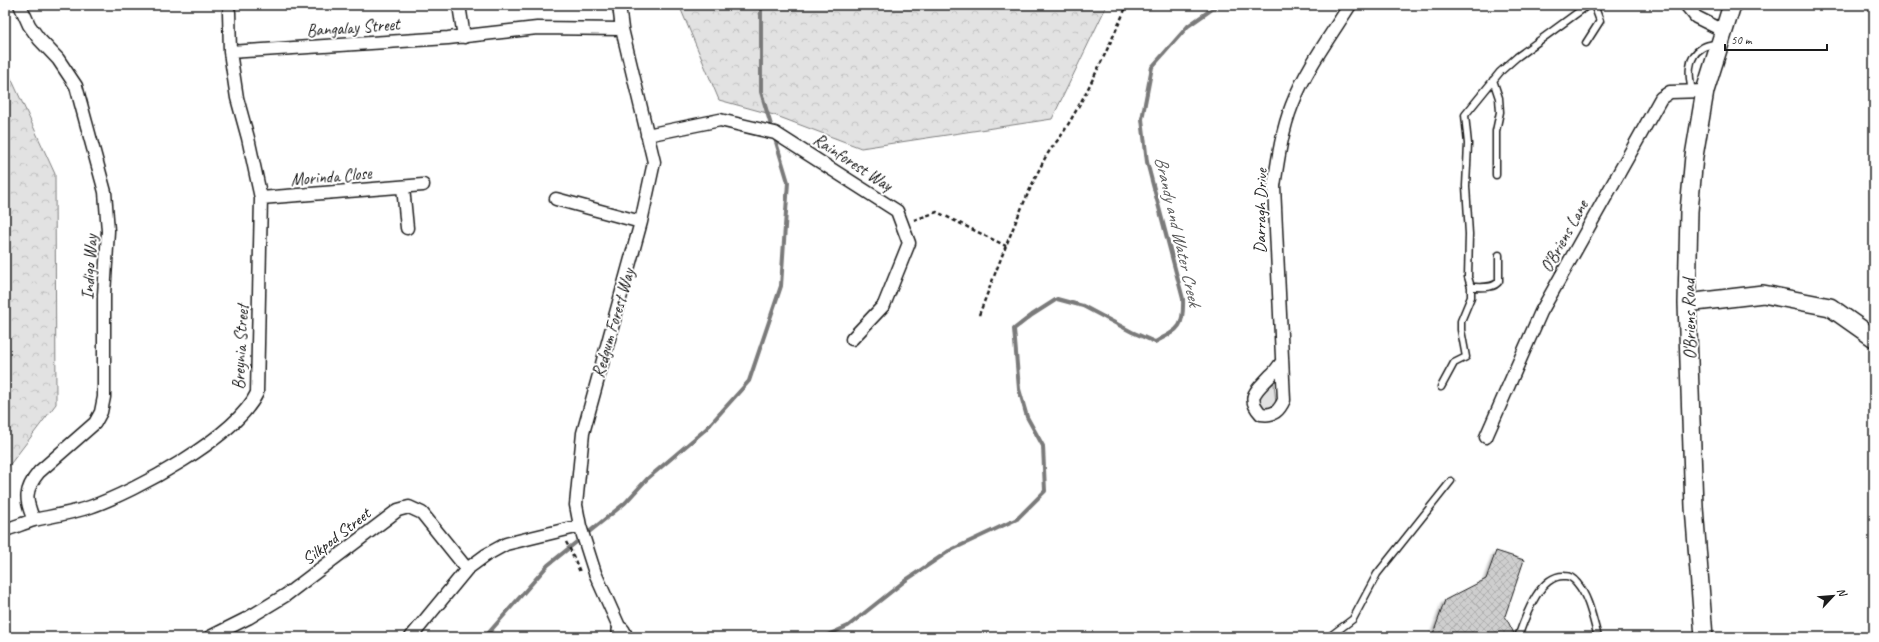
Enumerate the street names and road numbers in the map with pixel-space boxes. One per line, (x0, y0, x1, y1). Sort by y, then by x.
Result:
street label: Bangalay Street (306, 14, 403, 41)
street label: Rainforest Way (809, 129, 897, 196)
street label: Morinda Close (290, 162, 374, 190)
street label: Darragh Drive (1249, 167, 1272, 254)
street label: O'Briens Lane (1536, 195, 1594, 276)
street label: Indigo Way (77, 233, 102, 300)
street label: Redgum Forest Way (588, 265, 639, 380)
street label: O'Briens Road (1678, 276, 1701, 360)
street label: Breynia Street (228, 302, 253, 390)
street label: Silkpod Street (298, 502, 376, 570)

